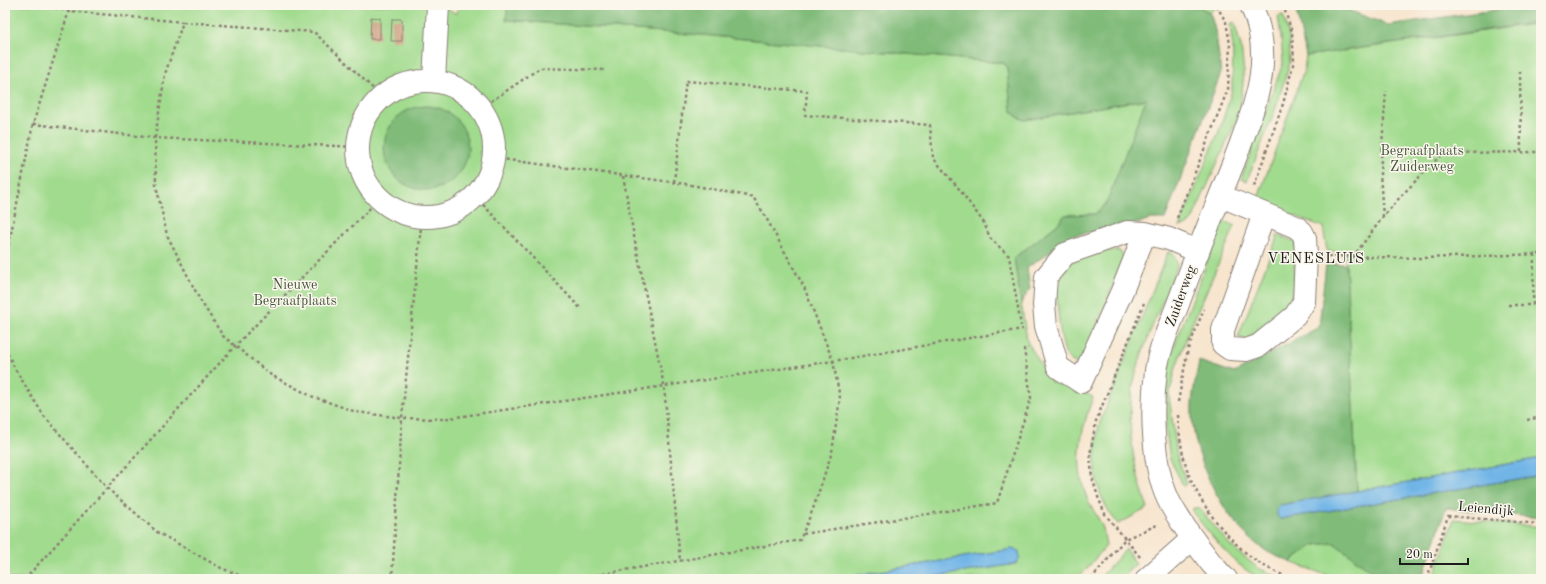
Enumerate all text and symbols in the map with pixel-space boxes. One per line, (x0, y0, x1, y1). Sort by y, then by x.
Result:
park label: Begraafplaats Zuiderweg (1380, 144, 1464, 174)
district label: VENESLUIS (1267, 252, 1365, 267)
street label: Zuiderweg (1163, 263, 1199, 329)
park label: Nieuwe Begraafplaats (253, 278, 337, 308)
street label: Leiendijk (1457, 500, 1515, 518)
scale bar (1400, 540, 1468, 566)
text: 20 m (1406, 549, 1433, 561)

